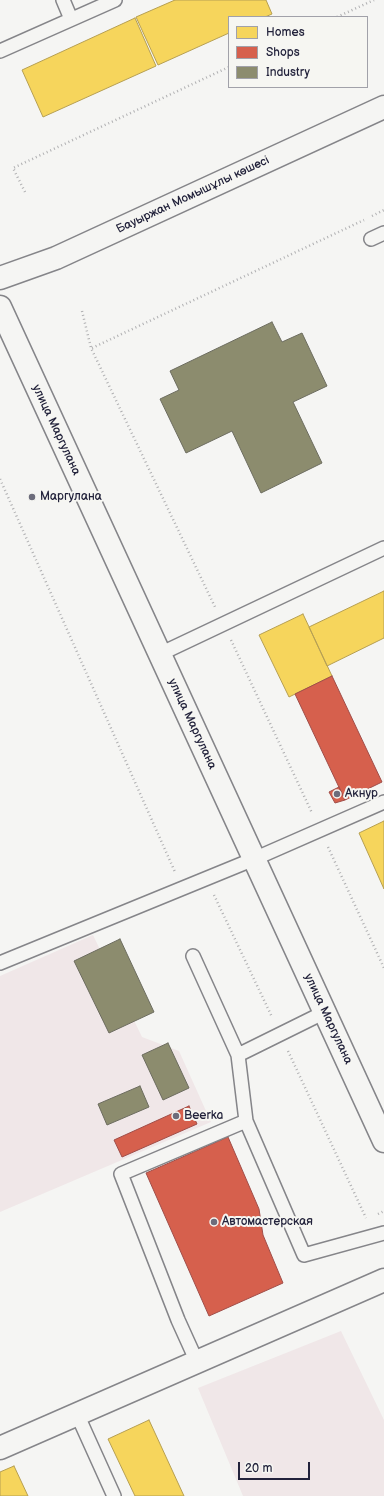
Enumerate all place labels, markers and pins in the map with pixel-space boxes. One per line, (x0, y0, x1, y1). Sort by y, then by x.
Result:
place label: Маргулана (40, 490, 102, 504)
marker: Маргулана (27, 492, 37, 502)
place label: Акнур (345, 787, 378, 801)
marker: Акнур (332, 789, 342, 799)
place label: Beerka (184, 1109, 223, 1123)
marker: Beerka (171, 1111, 181, 1121)
place label: Автомастерская (222, 1215, 313, 1229)
marker: Автомастерская (209, 1217, 219, 1227)

